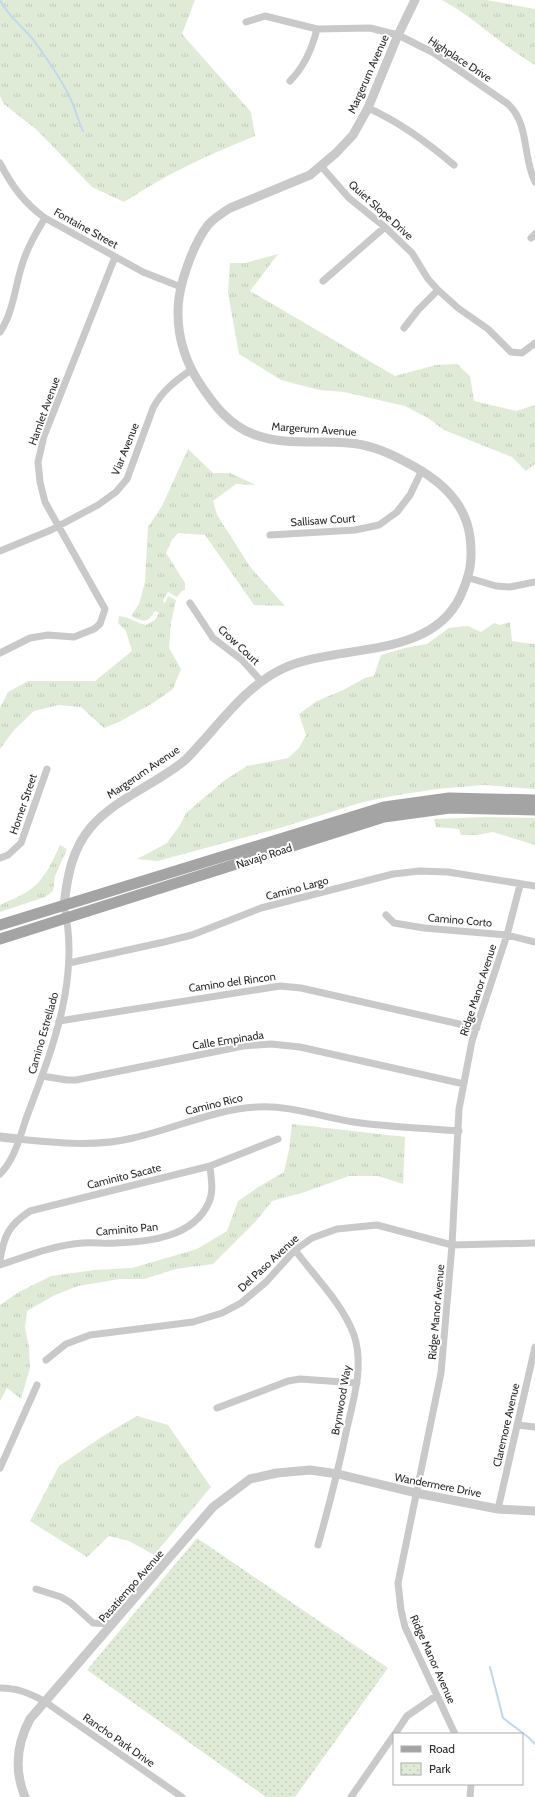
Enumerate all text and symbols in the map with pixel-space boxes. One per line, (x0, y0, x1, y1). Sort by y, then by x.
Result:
street label: Margerum Avenue (344, 32, 392, 116)
street label: Highplace Drive (426, 33, 495, 85)
street label: Quiet Slope Drive (346, 177, 416, 243)
street label: Fontaine Street (51, 205, 121, 252)
street label: Hamlet Avenue (25, 375, 63, 447)
street label: Margerum Avenue (271, 419, 357, 439)
street label: Viar Avenue (108, 420, 142, 477)
street label: Sallisaw Court (290, 511, 356, 529)
street label: Crow Court (215, 622, 263, 668)
street label: Margerum Avenue (104, 742, 182, 802)
street label: Horner Street (6, 772, 40, 836)
street label: Navajo Road (234, 840, 294, 872)
street label: Camino Largo (264, 873, 330, 903)
street label: Camino Corto (427, 910, 493, 930)
street label: Ridge Manor Avenue (457, 942, 500, 1038)
street label: Camino del Rincon (188, 969, 276, 995)
street label: Camino Estrellado (25, 990, 61, 1076)
street label: Calle Empinada (191, 1027, 265, 1053)
street label: Camino Rico (184, 1090, 244, 1118)
street label: Caminito Sacate (85, 1160, 163, 1192)
street label: Caminito Pan (95, 1219, 159, 1239)
street label: Del Paso Avenue (235, 1231, 302, 1295)
street label: Ridge Manor Avenue (425, 1263, 447, 1360)
street label: Brynwood Way (328, 1363, 354, 1436)
street label: Claremore Avenue (490, 1381, 523, 1468)
street label: Wandermere Drive (393, 1470, 483, 1500)
street label: Pasatiempo Avenue (96, 1546, 167, 1625)
street label: Ridge Manor Avenue (407, 1612, 459, 1706)
street label: Rancho Park Drive (80, 1710, 158, 1770)
legend (393, 1733, 523, 1785)
text: Road (429, 1741, 455, 1756)
text: Park (429, 1761, 451, 1776)

